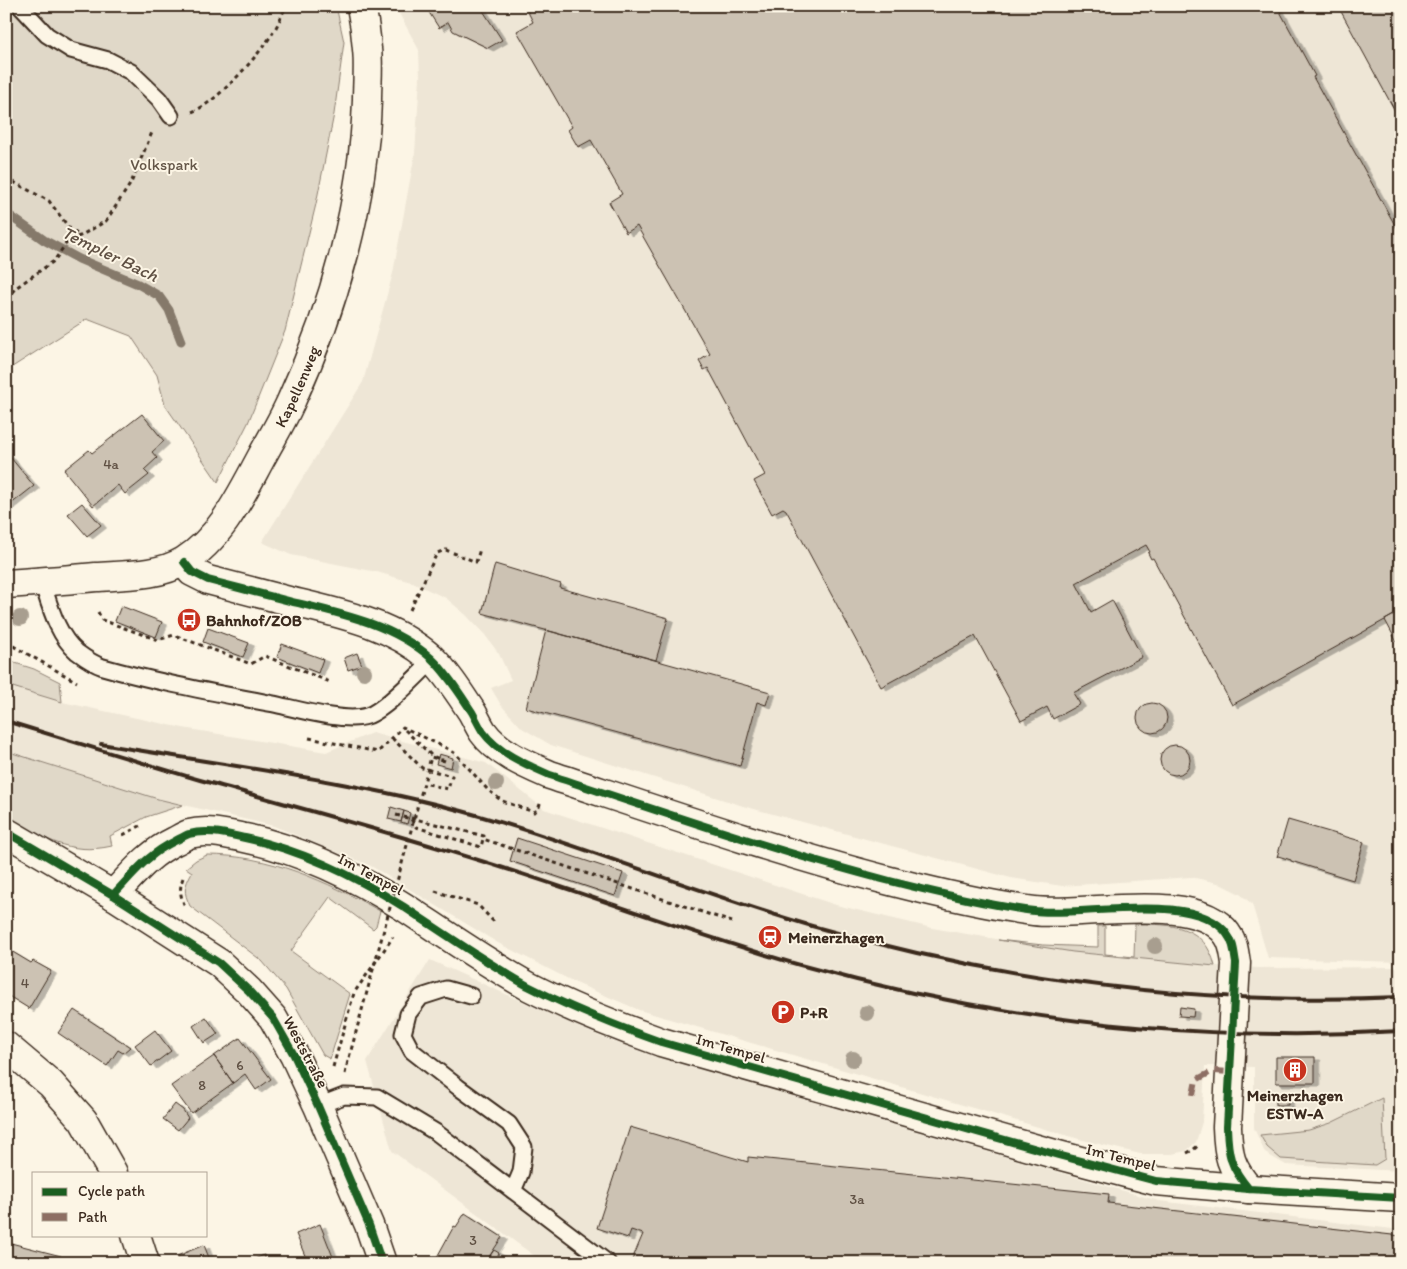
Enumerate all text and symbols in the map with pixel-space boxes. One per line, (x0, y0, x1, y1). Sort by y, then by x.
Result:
park label: Volkspark (130, 155, 198, 174)
water label: Templer Bach (58, 221, 162, 287)
street label: Kapellenweg (270, 342, 323, 430)
house number: 4a (103, 456, 120, 473)
bus stop icon: Bahnhof/ZOB (176, 607, 202, 633)
place label: Bahnhof/ZOB (206, 611, 302, 630)
street label: Im Tempel (335, 849, 407, 899)
station icon: Meinerzhagen (757, 924, 783, 950)
place label: Meinerzhagen (788, 928, 885, 948)
house number: 4 (21, 975, 30, 992)
parking icon: P+R (770, 999, 796, 1025)
place label: P+R (800, 1003, 829, 1022)
street label: Weststraße (279, 1013, 333, 1091)
street label: Im Tempel (694, 1029, 768, 1067)
house number: 6 (236, 1057, 244, 1074)
building icon: Meinerzhagen ESTW-A (1282, 1057, 1308, 1083)
house number: 8 (198, 1077, 206, 1094)
place label: Meinerzhagen ESTW-A (1247, 1086, 1344, 1123)
street label: Im Tempel (1084, 1139, 1158, 1175)
legend (32, 1172, 208, 1236)
text: Cycle path (78, 1182, 145, 1200)
house number: 3a (850, 1191, 865, 1208)
text: Path (78, 1208, 107, 1226)
house number: 3 (469, 1232, 477, 1249)

